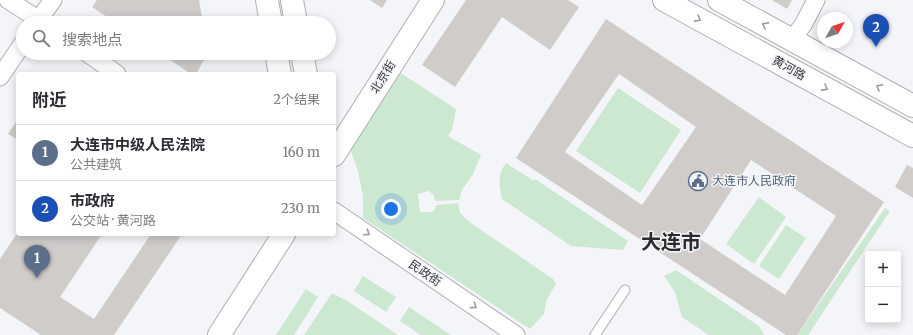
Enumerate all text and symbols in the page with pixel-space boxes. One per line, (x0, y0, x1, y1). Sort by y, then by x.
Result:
north arrow (817, 12, 853, 48)
one-way arrow (694, 14, 702, 21)
pin: 2 (863, 14, 889, 47)
search box (16, 16, 336, 60)
one-way arrow (762, 22, 769, 29)
icon: search (30, 27, 52, 49)
text: 搜索地点 (62, 30, 122, 49)
street label: 黄河路 (770, 52, 809, 83)
street label: 北京街 (367, 57, 398, 96)
one-way arrow (821, 83, 828, 90)
one-way arrow (876, 84, 883, 92)
text: 附近 (32, 89, 66, 111)
text: 2个结果 (273, 91, 320, 108)
text: 大连市中级人民法院 (70, 135, 205, 154)
text: 1 (42, 144, 48, 161)
text: 160 m (282, 144, 320, 161)
text: 公共建筑 (70, 156, 122, 173)
public building icon: 大连市人民政府 (687, 170, 709, 192)
place label: 大连市人民政府 (712, 173, 796, 188)
text: 市政府 (70, 191, 115, 210)
your location (381, 199, 401, 219)
text: 2 (41, 200, 49, 217)
text: 230 m (281, 200, 320, 217)
text: 公交站 · 黄河路 (70, 212, 156, 229)
one-way arrow (362, 228, 369, 235)
district label: 大连市 (641, 229, 701, 254)
pin: 1 (24, 245, 50, 278)
map controls (865, 251, 901, 323)
button: + (865, 251, 901, 287)
street label: 民政街 (406, 256, 444, 289)
button: − (865, 287, 901, 323)
one-way arrow (470, 301, 477, 309)

